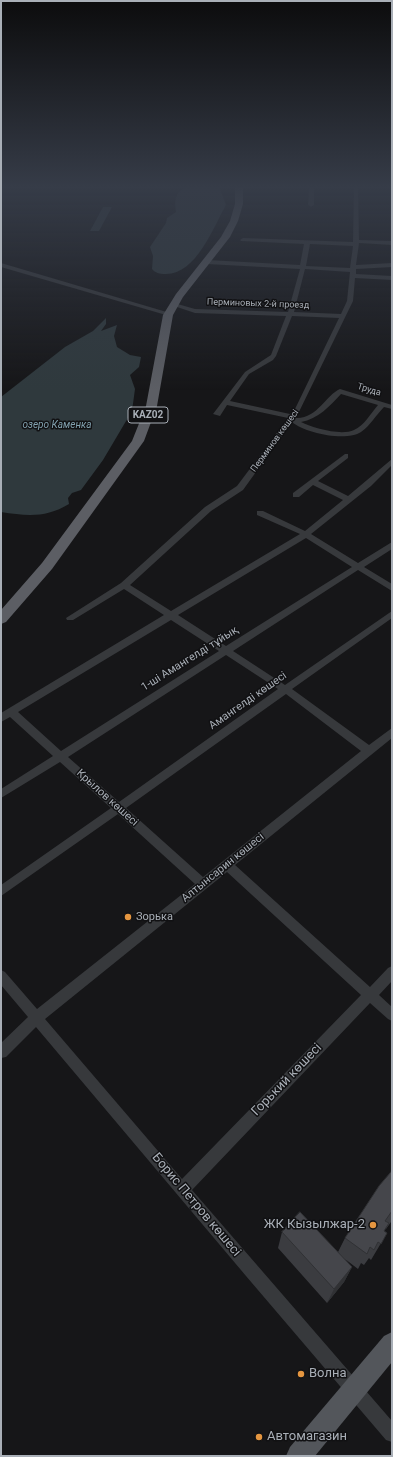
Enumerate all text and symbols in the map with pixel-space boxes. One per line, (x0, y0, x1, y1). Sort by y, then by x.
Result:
street label: Перминовых 2-й проезд (207, 297, 309, 311)
street label: Труда (356, 381, 382, 399)
road number: KAZ02 (128, 407, 168, 423)
street label: Перминов көшесі (249, 408, 301, 474)
water label: озеро Каменка (22, 419, 92, 431)
street label: 1-ші Амангелді тұйық (139, 624, 241, 694)
street label: Амангелді көшесі (207, 669, 289, 733)
street label: Крылов көшесі (73, 767, 141, 829)
street label: Алтынсарин көшесі (179, 831, 267, 905)
place label: Зорька (136, 910, 173, 924)
marker: Зорька (123, 912, 133, 922)
street label: Горький көшесі (248, 1041, 326, 1119)
street label: Борис Петров көшесі (148, 1150, 244, 1260)
place label: ЖК Кызылжар-2 (264, 1217, 365, 1233)
marker: ЖК Кызылжар-2 (368, 1220, 378, 1230)
place label: Волна (309, 1366, 346, 1382)
marker: Волна (296, 1369, 306, 1379)
place label: Автомагазин (267, 1429, 347, 1445)
marker: Автомагазин (254, 1432, 264, 1442)

